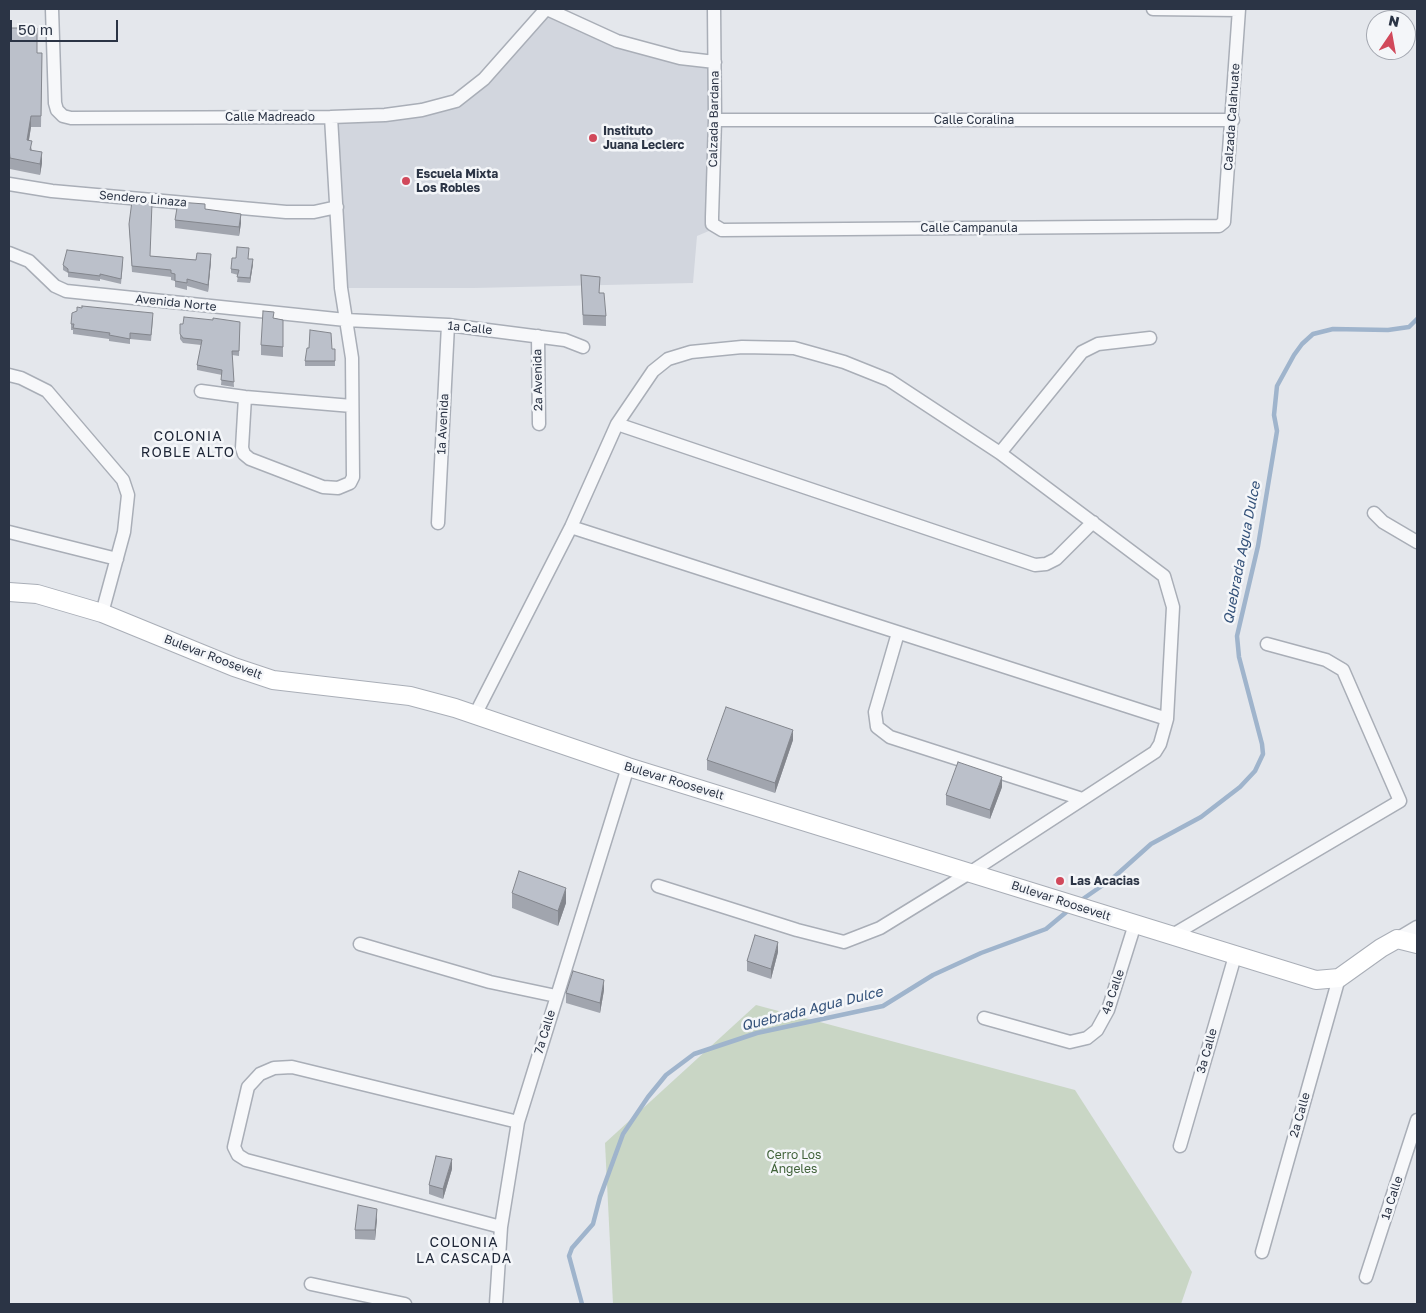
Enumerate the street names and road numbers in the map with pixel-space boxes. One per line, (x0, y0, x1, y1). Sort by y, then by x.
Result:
street label: Calzada Calahuate (1221, 63, 1243, 171)
street label: Calzada Bardana (706, 71, 722, 167)
street label: Calle Madreado (225, 110, 315, 124)
street label: Calle Coralina (934, 113, 1014, 127)
street label: Sendero Linaza (98, 188, 188, 210)
street label: Calle Campanula (920, 221, 1018, 235)
street label: Avenida Norte (135, 292, 217, 314)
street label: 1a Calle (447, 318, 493, 338)
street label: 2a Avenida (530, 349, 546, 411)
street label: 1a Avenida (434, 393, 452, 455)
street label: Bulevar Roosevelt (162, 632, 264, 682)
street label: Bulevar Roosevelt (622, 759, 726, 803)
street label: Bulevar Roosevelt (1009, 878, 1113, 924)
street label: 4a Calle (1099, 968, 1127, 1016)
street label: 7a Calle (531, 1008, 559, 1056)
street label: 3a Calle (1194, 1027, 1220, 1075)
street label: 2a Calle (1287, 1091, 1313, 1139)
street label: 1a Calle (1378, 1174, 1406, 1222)

